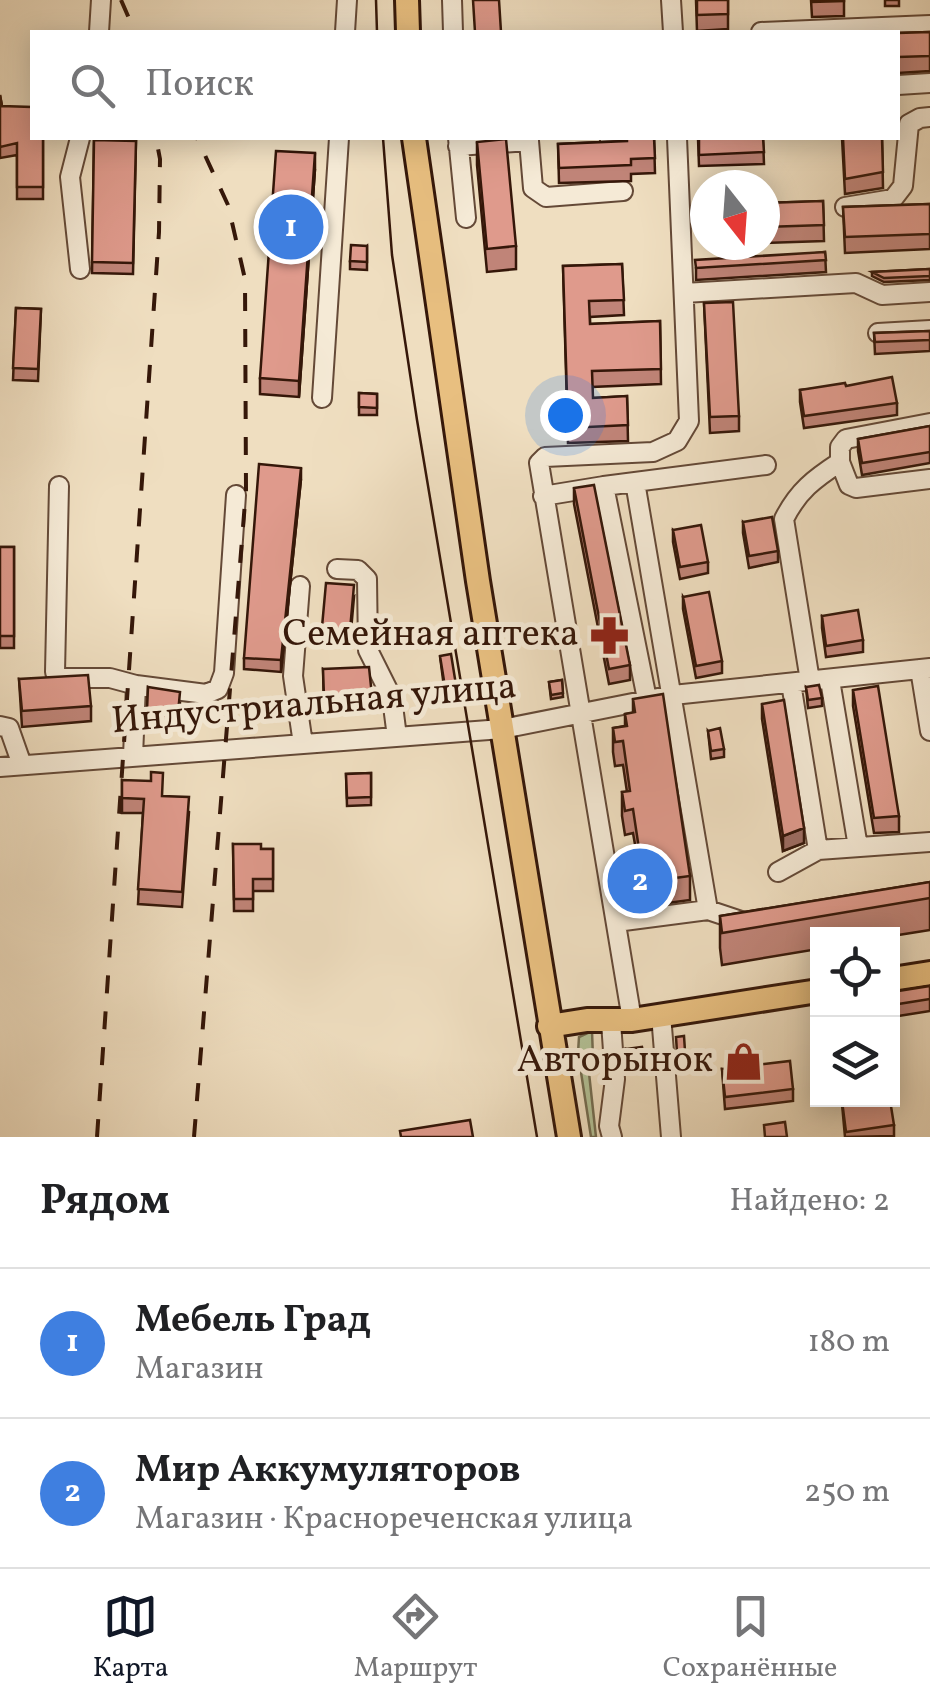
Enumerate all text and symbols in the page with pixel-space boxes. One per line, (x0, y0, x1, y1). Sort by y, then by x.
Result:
search box (30, 30, 900, 140)
icon: search (65, 58, 120, 113)
text: Поиск (145, 59, 254, 112)
north arrow (690, 170, 780, 260)
pin: 1 (258, 190, 324, 264)
your location (540, 390, 591, 441)
place label: Семейная аптека (282, 609, 579, 662)
pharmacy icon: Семейная аптека (588, 614, 630, 656)
street label: Индустриальная улица (109, 661, 519, 749)
pin: 2 (608, 844, 672, 918)
map controls (810, 927, 900, 1107)
button: locate (810, 927, 900, 1017)
button: layers (810, 1017, 900, 1107)
place label: Авторынок (517, 1035, 713, 1088)
shop icon: Авторынок (722, 1040, 764, 1082)
text: Рядом (40, 1173, 170, 1232)
text: Найдено: 2 (730, 1180, 890, 1224)
text: Мебель Град (135, 1295, 371, 1348)
text: 1 (66, 1321, 79, 1365)
text: 180 m (807, 1321, 890, 1365)
text: Магазин (135, 1348, 263, 1392)
text: Мир Аккумуляторов (135, 1445, 521, 1498)
text: 2 (64, 1471, 81, 1515)
text: 250 m (804, 1471, 890, 1515)
text: Магазин · Краснореченская улица (135, 1498, 633, 1542)
tab: Карта (93, 1589, 169, 1688)
tab: Маршрут (354, 1589, 477, 1688)
tab: Сохранённые (663, 1589, 837, 1688)

